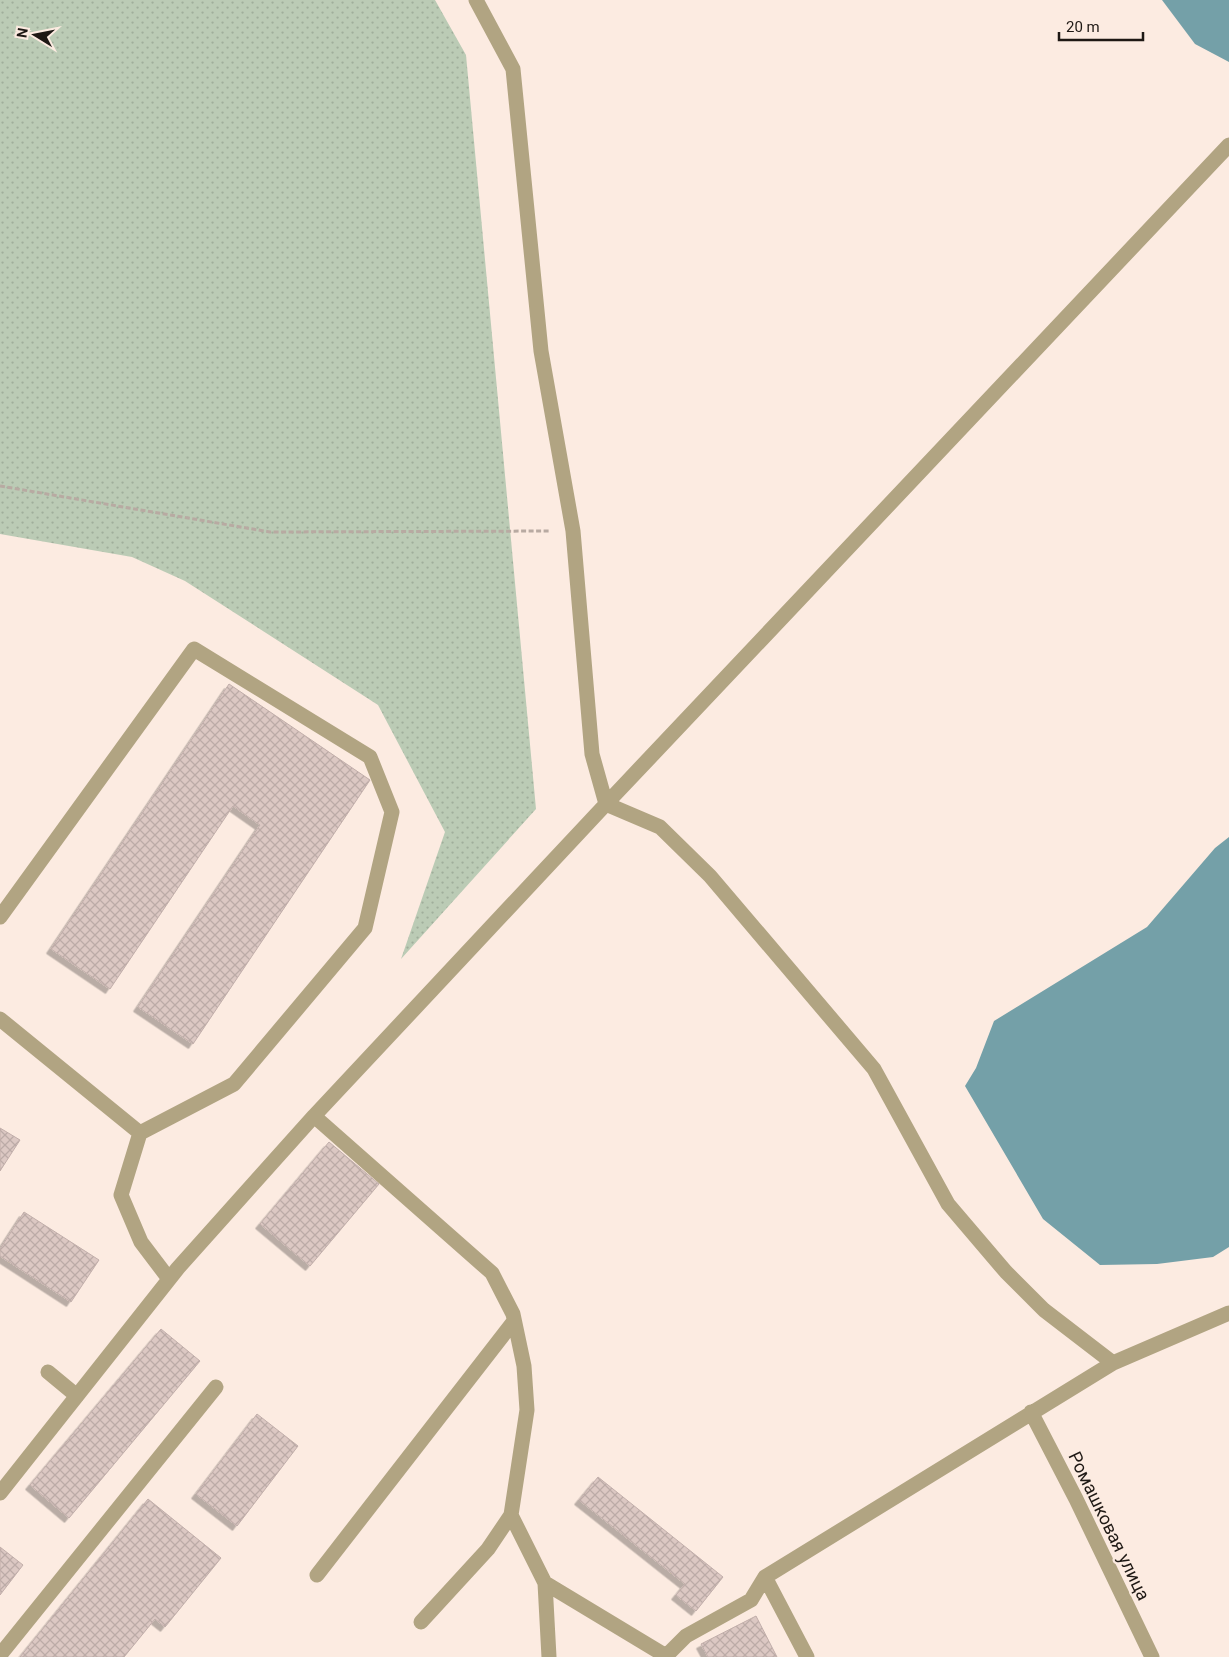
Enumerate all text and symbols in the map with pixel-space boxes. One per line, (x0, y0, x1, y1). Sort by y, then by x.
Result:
north arrow (10, 10, 60, 60)
scale bar (1059, 10, 1143, 42)
text: 20 m (1066, 18, 1100, 36)
text: N (13, 26, 31, 39)
street label: Ромашковая улица (1064, 1448, 1155, 1604)

